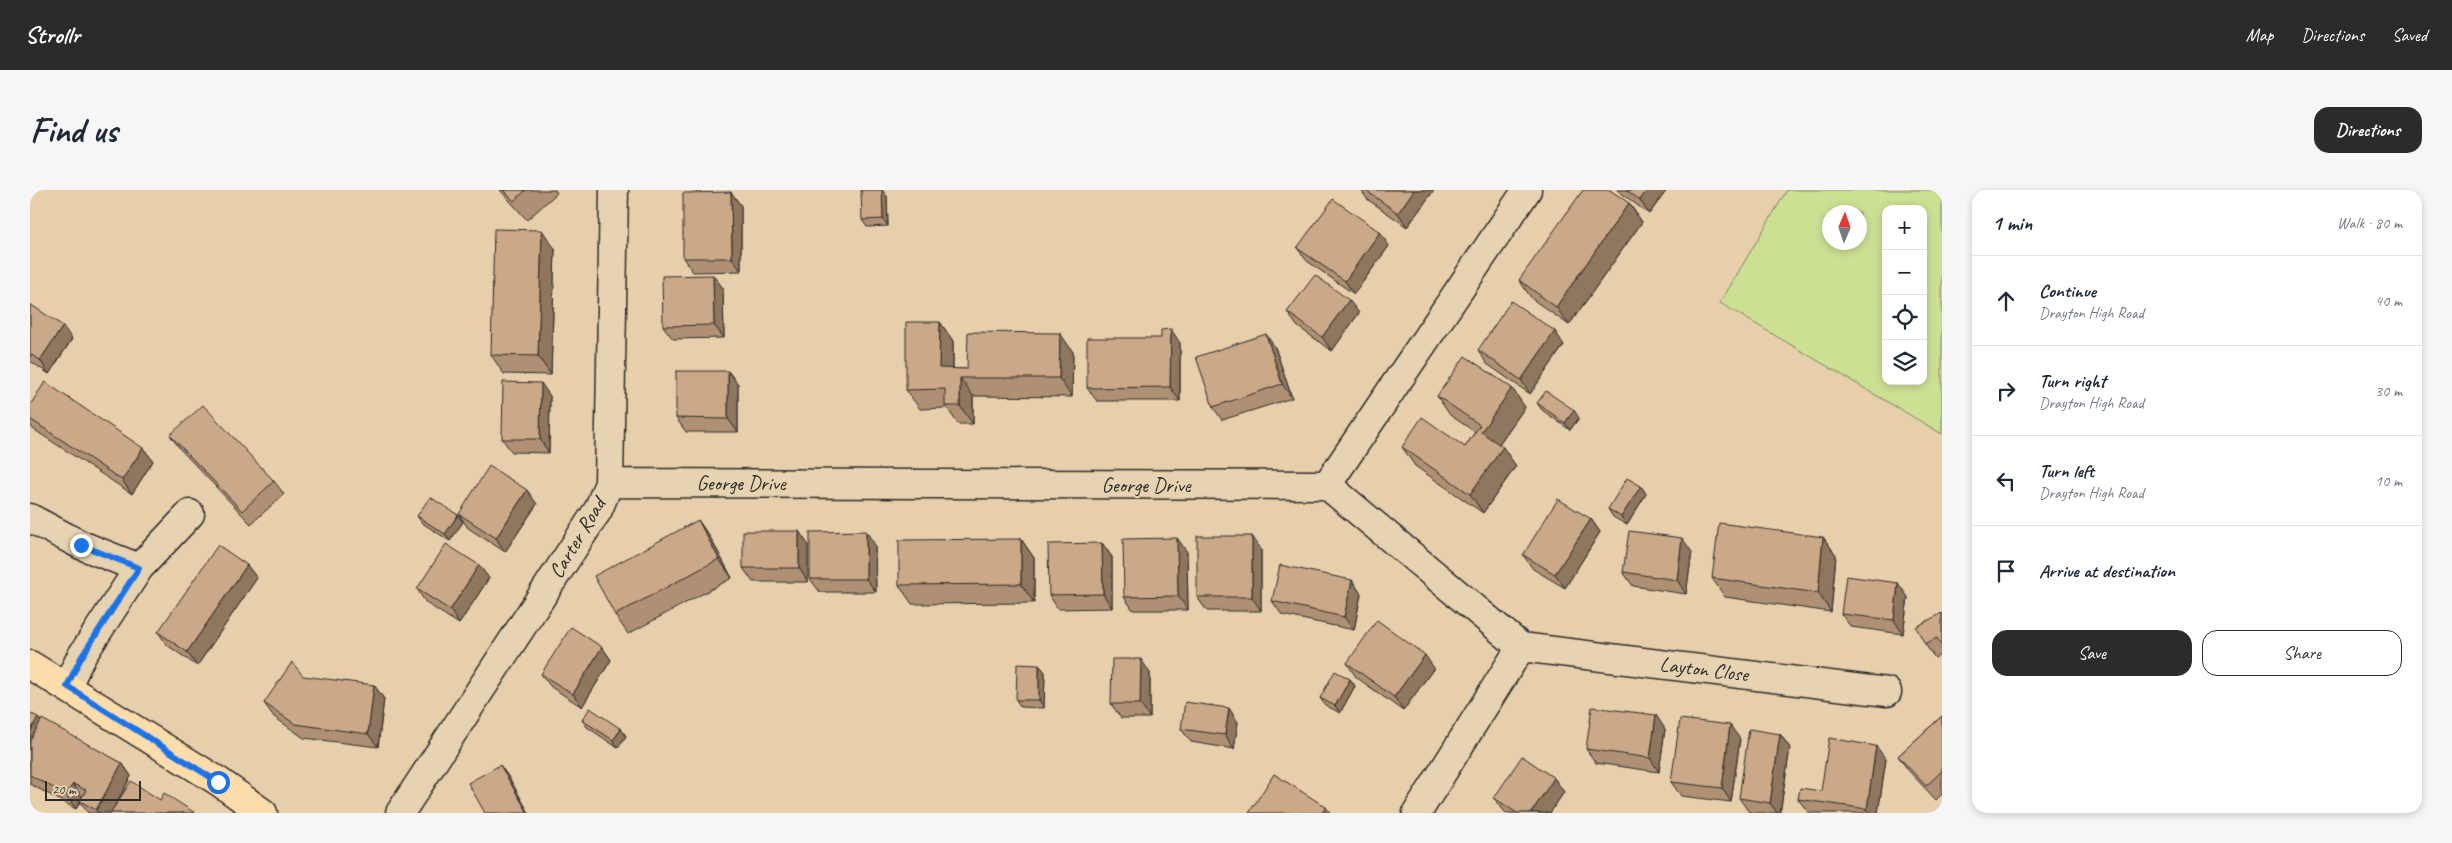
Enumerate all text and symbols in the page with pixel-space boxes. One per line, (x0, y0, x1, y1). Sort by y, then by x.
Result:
text: Strollr (25, 20, 80, 50)
text: Map (2246, 24, 2273, 46)
text: Directions (2301, 24, 2364, 46)
text: Saved (2392, 24, 2427, 46)
button: Directions (2314, 107, 2422, 153)
text: Find us (30, 108, 117, 153)
north arrow (1822, 205, 1867, 250)
map controls (1882, 205, 1927, 385)
button: + (1882, 205, 1927, 250)
text: 1 min (1992, 210, 2032, 236)
text: Walk · 80 m (2337, 213, 2402, 233)
button: − (1882, 250, 1927, 295)
text: Continue (2039, 279, 2096, 303)
icon: ahead (1992, 287, 2020, 315)
text: 40 m (2375, 291, 2402, 311)
button: locate (1882, 295, 1927, 340)
text: Drayton High Road (2039, 303, 2144, 323)
button: layers (1882, 340, 1927, 385)
text: Turn right (2039, 369, 2106, 393)
icon: right (1992, 377, 2020, 405)
text: 30 m (2375, 381, 2402, 401)
text: Drayton High Road (2039, 393, 2144, 413)
text: Turn left (2039, 459, 2094, 483)
icon: left (1992, 467, 2020, 495)
street label: George Drive (697, 470, 787, 496)
text: 10 m (2375, 471, 2402, 491)
street label: George Drive (1102, 472, 1192, 498)
text: Drayton High Road (2039, 483, 2144, 503)
street label: Carter Road (543, 490, 613, 583)
route end (70, 534, 93, 557)
icon: arrive (1992, 557, 2020, 585)
text: Arrive at destination (2039, 559, 2175, 583)
button: Save (1992, 630, 2192, 676)
button: Share (2202, 630, 2402, 676)
street label: Layton Close (1658, 651, 1752, 688)
route start (207, 771, 230, 794)
scale bar (45, 778, 141, 801)
text: 20 m (52, 781, 76, 798)

